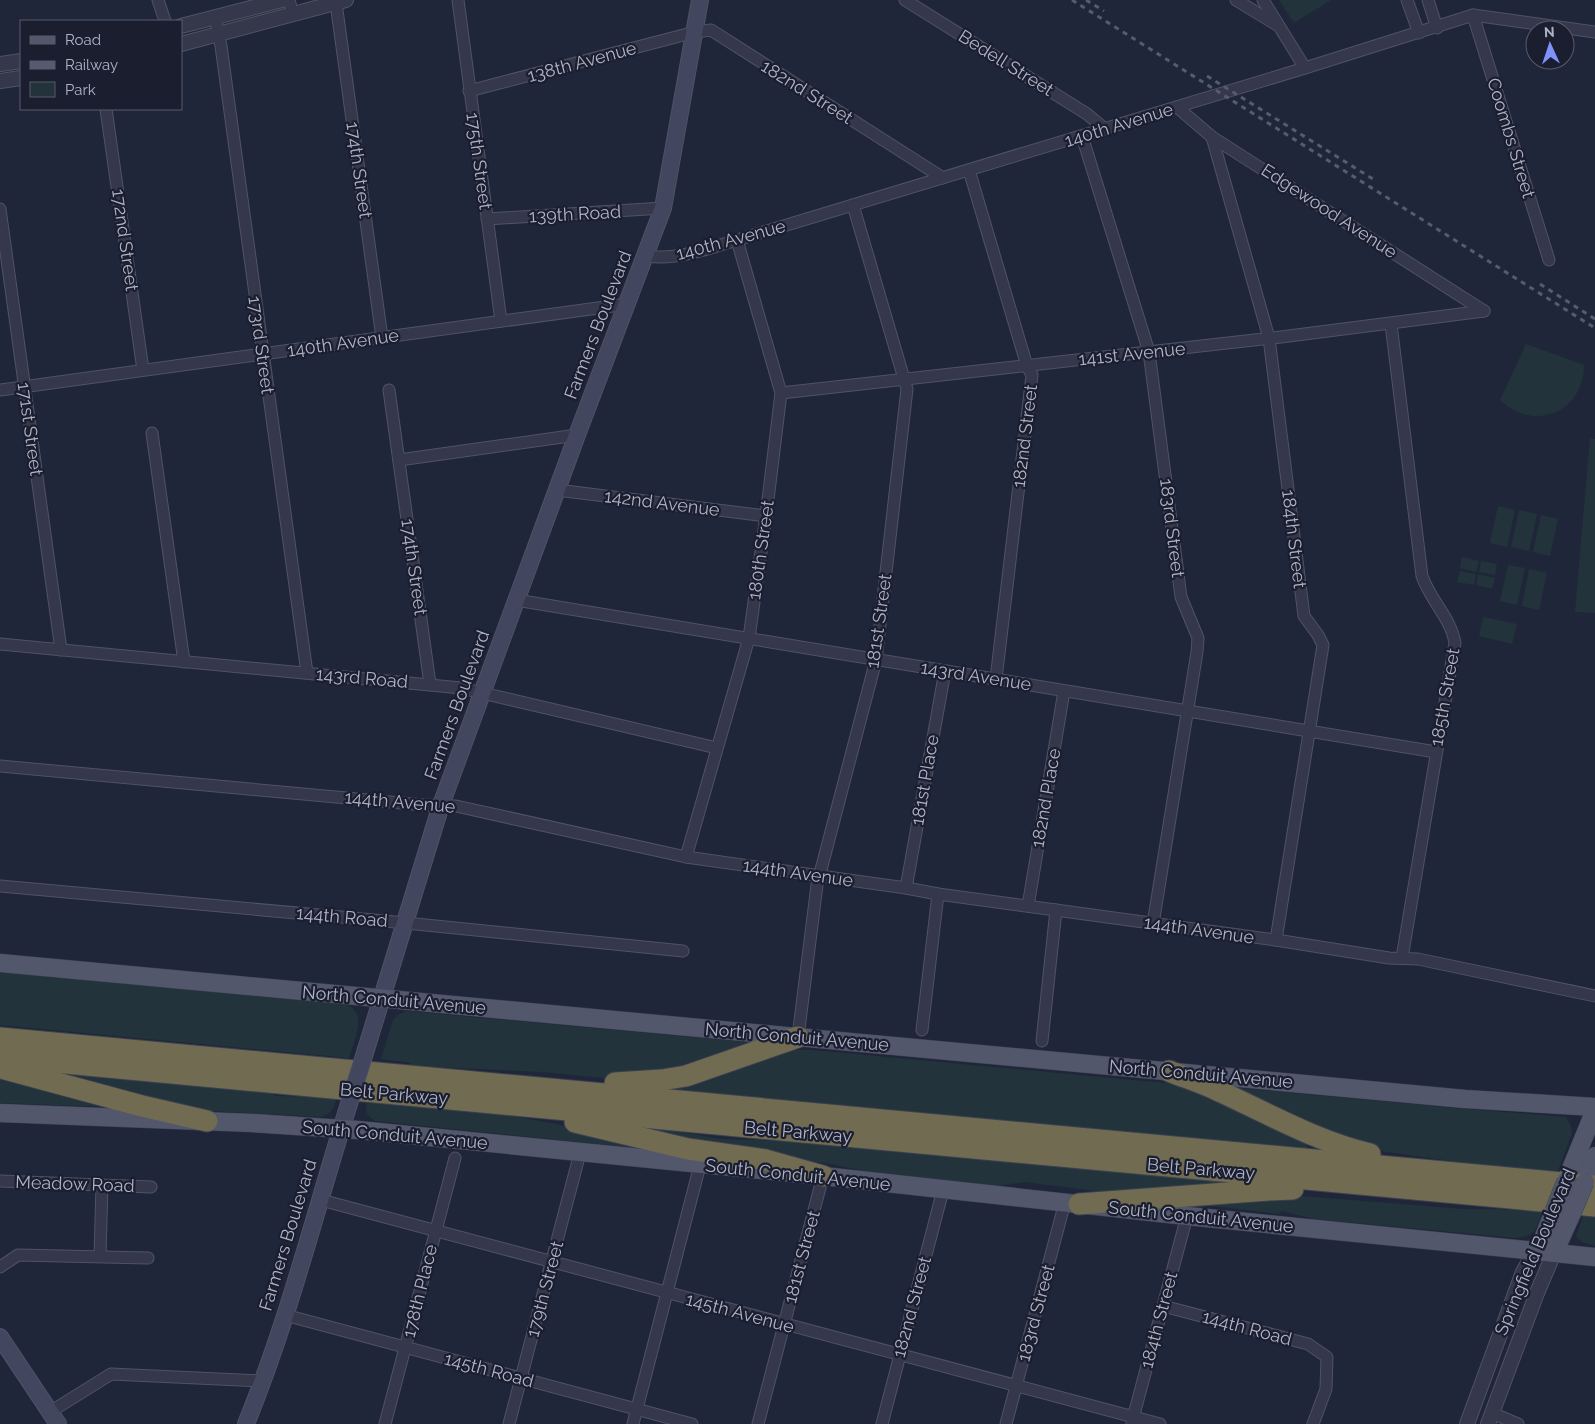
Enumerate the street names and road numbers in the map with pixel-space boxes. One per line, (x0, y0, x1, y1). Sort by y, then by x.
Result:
street label: Bedell Street (955, 25, 1058, 100)
street label: 138th Avenue (525, 37, 639, 86)
street label: 182nd Street (758, 55, 857, 128)
street label: Coombs Street (1483, 75, 1540, 201)
street label: 140th Avenue (1062, 98, 1176, 151)
street label: 175th Street (462, 111, 497, 211)
street label: 174th Street (342, 120, 377, 220)
street label: Edgewood Avenue (1258, 159, 1401, 262)
street label: 172nd Street (108, 188, 143, 292)
street label: 139th Road (528, 201, 622, 226)
street label: 140th Avenue (674, 215, 788, 264)
street label: Farmers Boulevard (560, 248, 636, 402)
street label: 173rd Street (244, 295, 279, 395)
street label: 140th Avenue (286, 324, 400, 361)
street label: 141st Avenue (1078, 337, 1187, 370)
street label: 171st Street (14, 381, 47, 477)
street label: 182nd Street (1008, 383, 1041, 489)
street label: 183rd Street (1156, 477, 1189, 579)
street label: 142nd Avenue (603, 485, 721, 520)
street label: 184th Street (1278, 488, 1311, 589)
street label: 180th Street (743, 499, 778, 601)
street label: 174th Street (397, 517, 432, 617)
street label: 181st Street (861, 572, 896, 670)
street label: Farmers Boulevard (420, 627, 493, 782)
street label: 185th Street (1426, 646, 1463, 748)
street label: 143rd Avenue (919, 656, 1033, 695)
street label: 143rd Road (315, 663, 409, 692)
street label: 181st Place (906, 733, 943, 827)
street label: 182nd Place (1026, 746, 1065, 849)
street label: 144th Avenue (344, 786, 457, 817)
street label: 144th Avenue (742, 854, 855, 891)
street label: 144th Road (295, 902, 389, 931)
street label: 144th Avenue (1143, 911, 1256, 948)
street label: North Conduit Avenue (301, 981, 487, 1018)
street label: North Conduit Avenue (704, 1018, 890, 1055)
street label: North Conduit Avenue (1108, 1055, 1294, 1092)
street label: Belt Parkway (339, 1078, 449, 1109)
street label: South Conduit Avenue (301, 1116, 489, 1153)
street label: Belt Parkway (743, 1116, 853, 1147)
street label: Belt Parkway (1146, 1153, 1256, 1184)
street label: South Conduit Avenue (704, 1154, 892, 1195)
street label: Farmers Boulevard (254, 1157, 321, 1313)
street label: Springfield Boulevard (1490, 1165, 1579, 1338)
street label: Meadow Road (15, 1171, 135, 1196)
street label: South Conduit Avenue (1107, 1196, 1295, 1237)
street label: 181st Street (779, 1208, 824, 1306)
street label: 179th Street (522, 1238, 567, 1339)
street label: 178th Place (398, 1242, 441, 1340)
street label: 182nd Street (888, 1254, 935, 1360)
street label: 183rd Street (1012, 1262, 1059, 1364)
street label: 184th Street (1136, 1269, 1182, 1371)
street label: 145th Avenue (684, 1288, 797, 1337)
street label: 144th Road (1200, 1306, 1294, 1350)
street label: 145th Road (442, 1348, 536, 1392)

